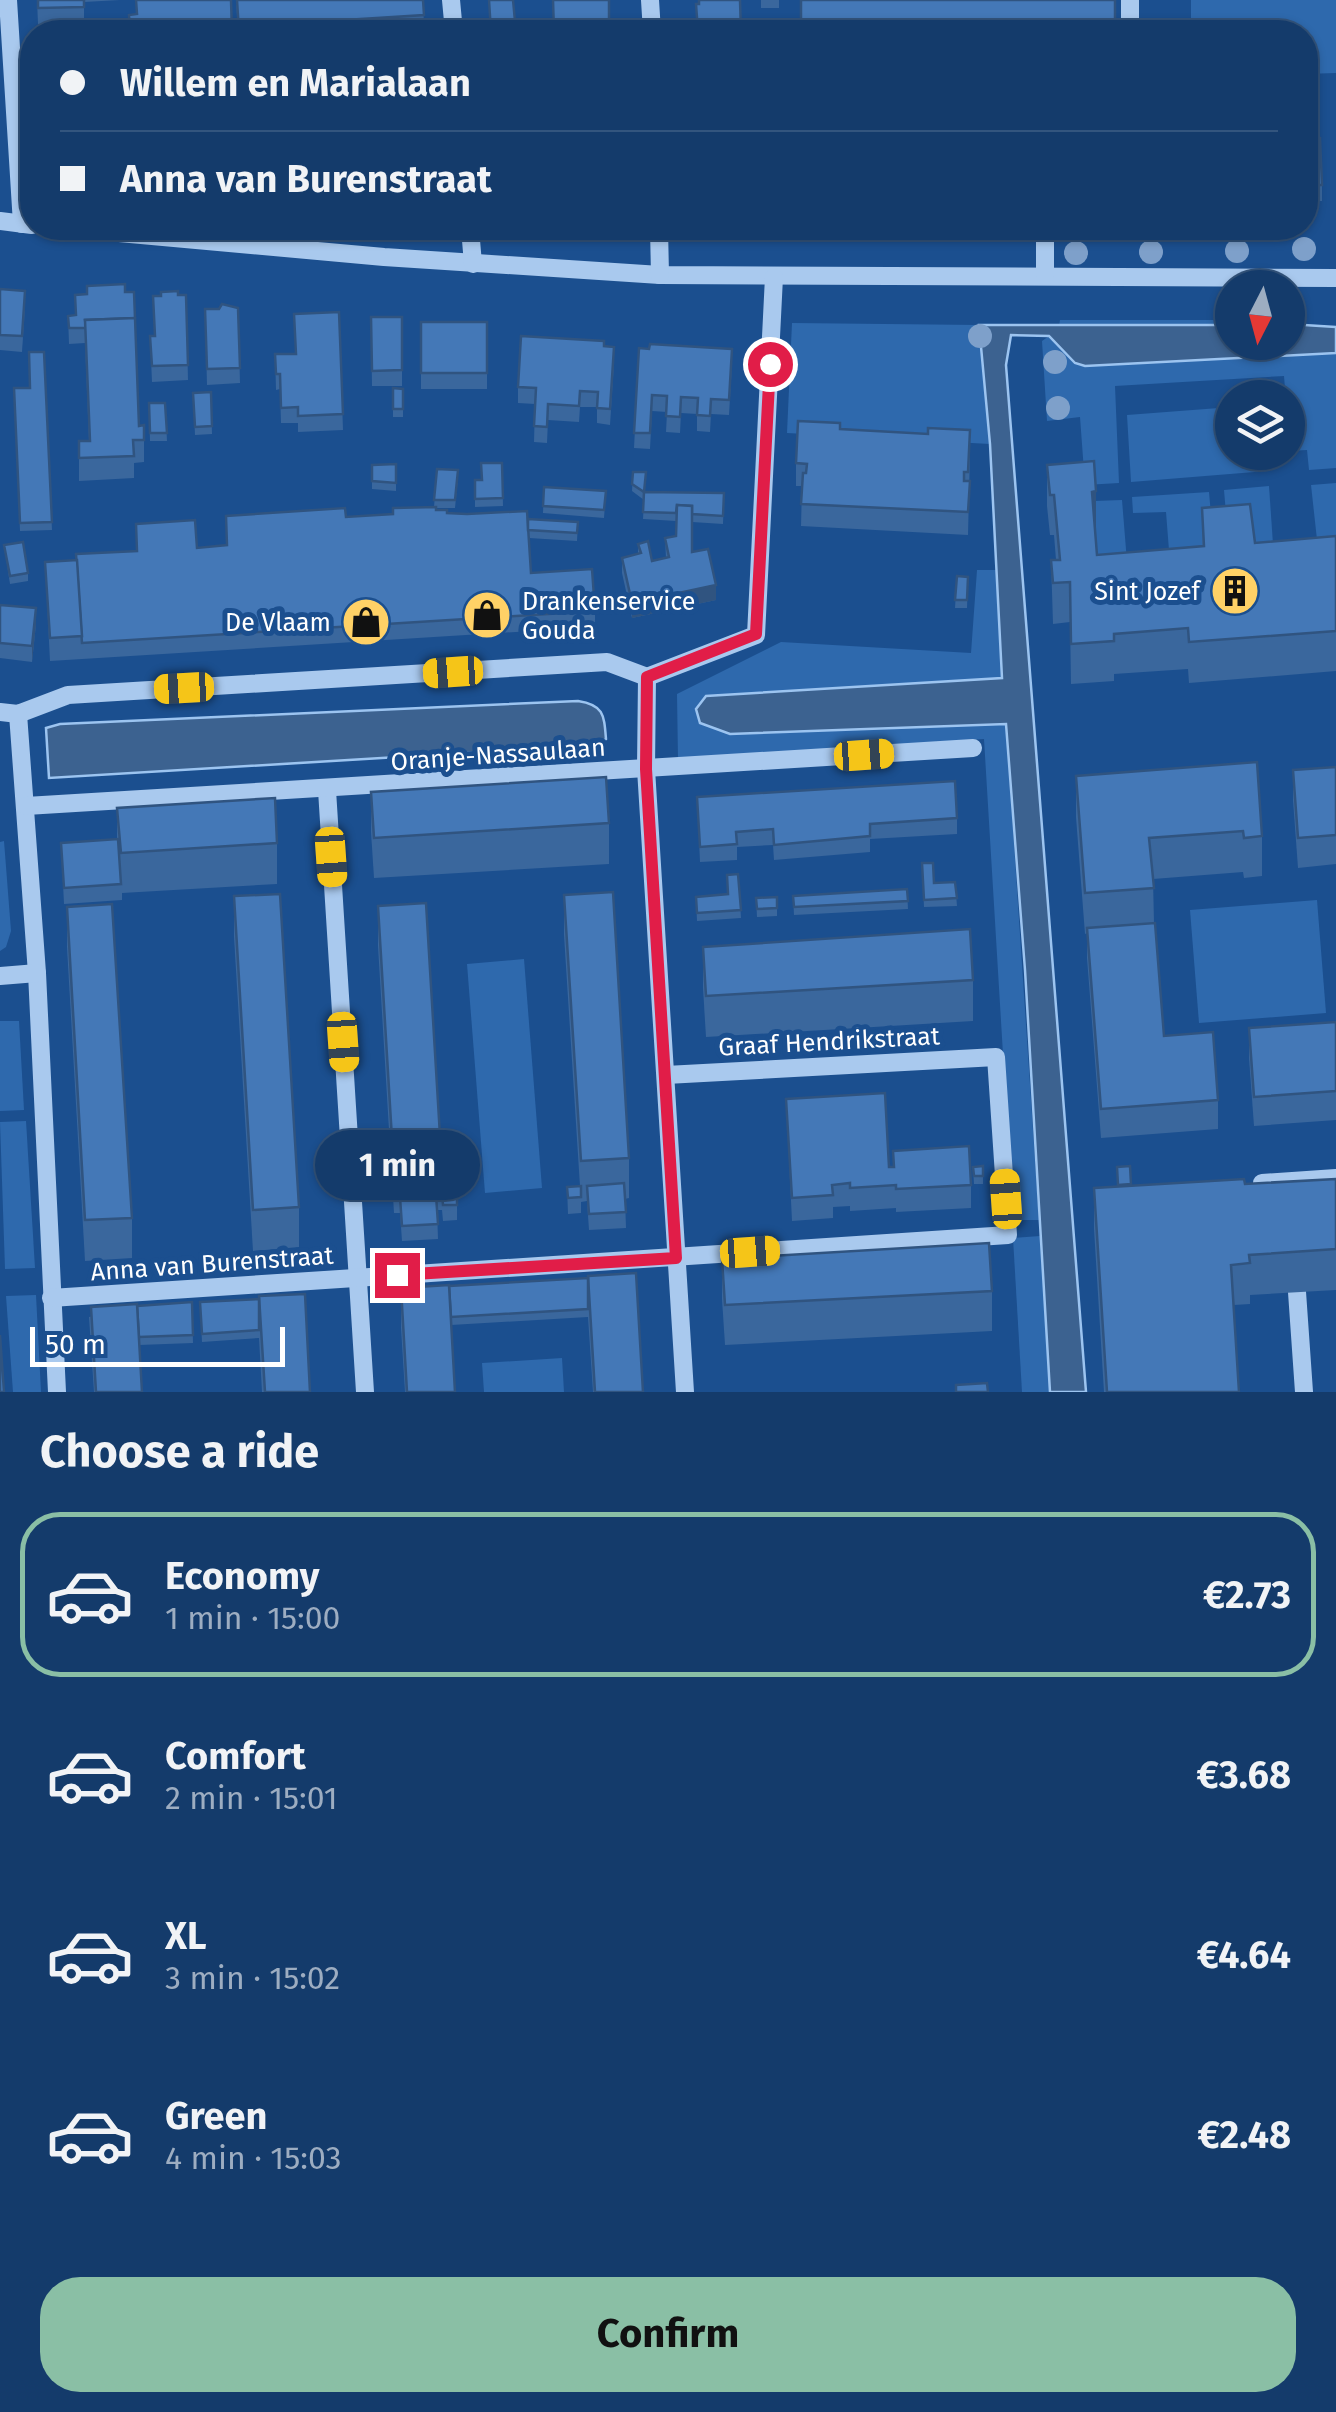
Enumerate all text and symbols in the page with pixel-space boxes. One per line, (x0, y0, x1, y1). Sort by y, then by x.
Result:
text: Willem en Marialaan (120, 60, 471, 106)
text: Anna van Burenstraat (120, 156, 492, 202)
north arrow (1215, 270, 1305, 360)
map controls (1215, 270, 1305, 470)
route start (748, 342, 793, 387)
button: layers (1215, 380, 1305, 470)
building icon: Sint Jozef (1209, 565, 1261, 617)
place label: Sint Jozef (1094, 577, 1202, 607)
place label: Drankenservice Gouda (522, 587, 695, 646)
shop icon: Drankenservice Gouda (461, 589, 513, 641)
shop icon: De Vlaam (340, 596, 392, 648)
place label: De Vlaam (225, 608, 331, 638)
car (422, 655, 484, 689)
car (153, 671, 215, 705)
street label: Oranje-Nassaulaan (390, 733, 607, 777)
car (833, 738, 895, 772)
car (314, 826, 348, 888)
car (326, 1011, 360, 1073)
street label: Graaf Hendrikstraat (718, 1021, 942, 1063)
callout: 1 min (314, 1130, 480, 1200)
text: 1 min (359, 1146, 436, 1184)
car (989, 1168, 1023, 1230)
car (719, 1235, 781, 1269)
street label: Anna van Burenstraat (90, 1240, 335, 1287)
route end (375, 1253, 420, 1298)
scale bar (30, 1322, 285, 1366)
text: 50 m (45, 1328, 106, 1361)
text: Choose a ride (40, 1425, 319, 1479)
icon: car (45, 1550, 135, 1640)
text: Economy (165, 1553, 320, 1599)
text: €2.73 (1203, 1572, 1291, 1618)
text: 1 min · 15:00 (165, 1599, 340, 1637)
icon: car (45, 1730, 135, 1820)
text: Comfort (165, 1733, 306, 1779)
text: €3.68 (1197, 1752, 1291, 1798)
text: 2 min · 15:01 (165, 1779, 338, 1817)
icon: car (45, 1910, 135, 2000)
text: XL (165, 1913, 207, 1959)
text: €4.64 (1197, 1932, 1291, 1978)
text: 3 min · 15:02 (165, 1959, 340, 1997)
icon: car (45, 2090, 135, 2180)
text: Green (165, 2093, 268, 2139)
text: €2.48 (1197, 2112, 1291, 2158)
text: 4 min · 15:03 (165, 2139, 341, 2177)
button: Confirm (40, 2277, 1296, 2392)

